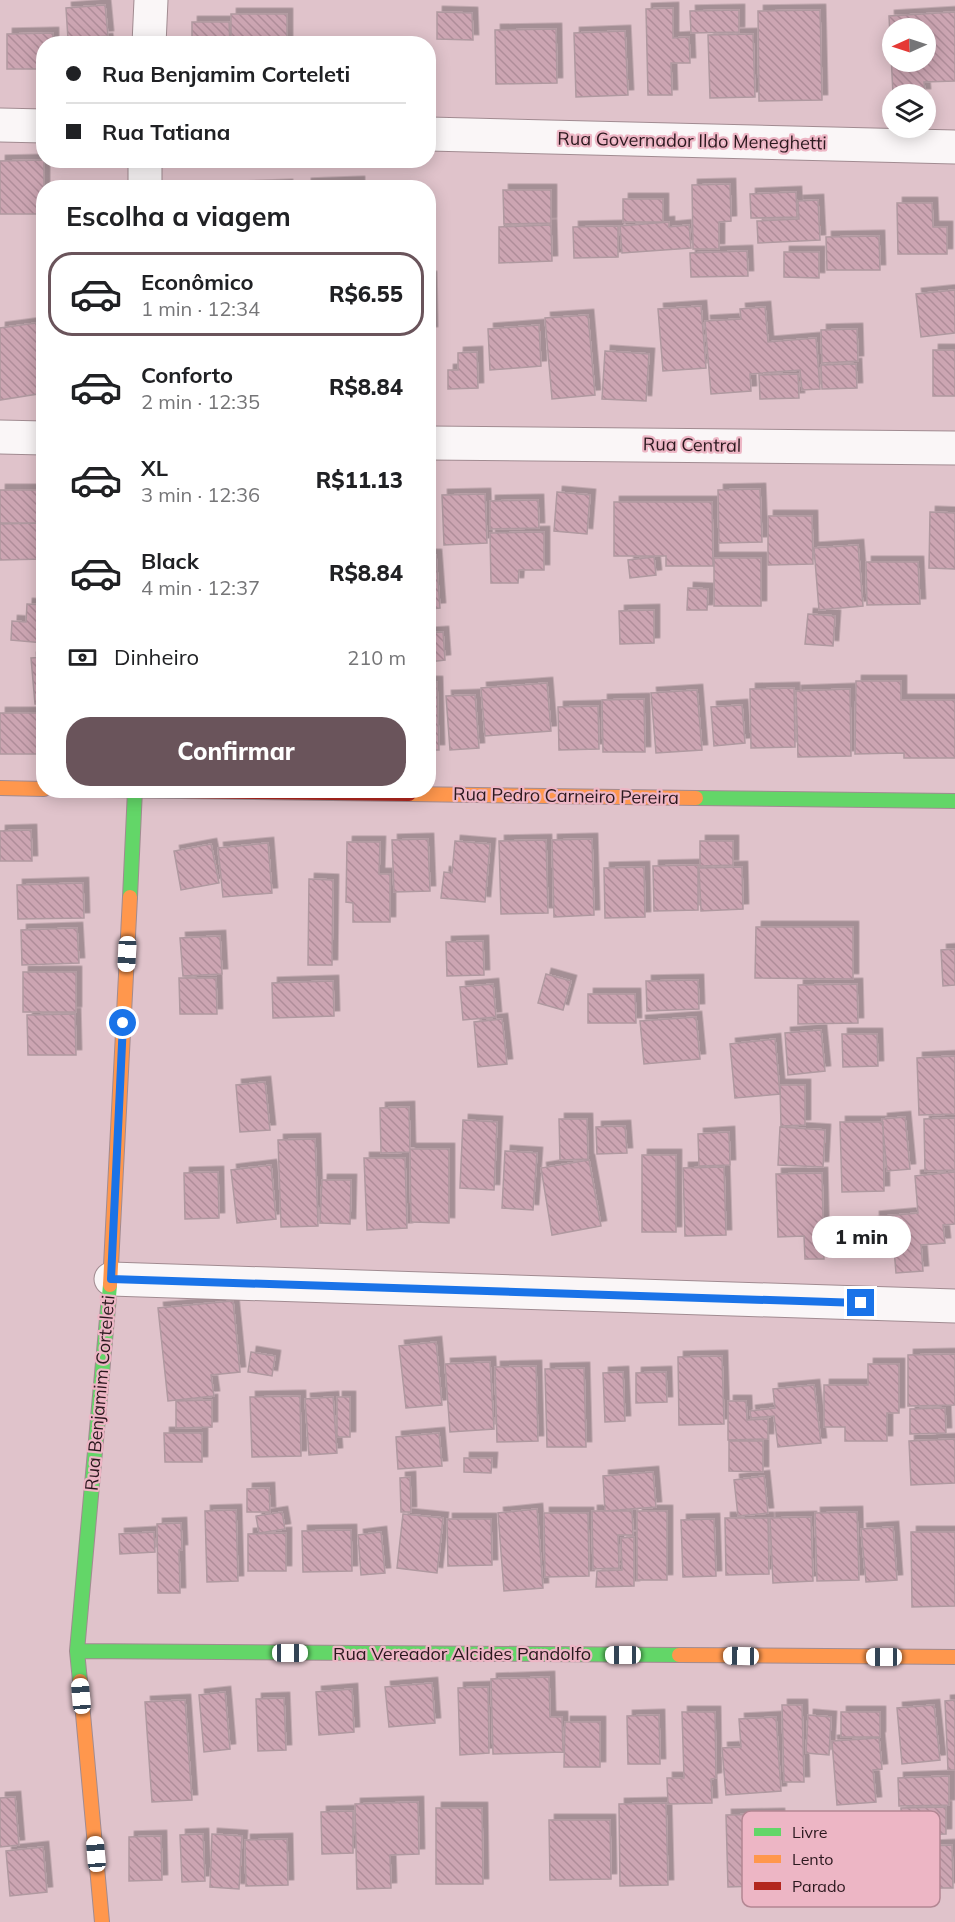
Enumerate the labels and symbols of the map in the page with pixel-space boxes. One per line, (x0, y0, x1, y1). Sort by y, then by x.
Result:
north arrow (882, 18, 936, 72)
street label: Rua Governador Ildo Meneghetti (557, 127, 827, 154)
street label: Rua Central (643, 432, 741, 457)
street label: Rua Pedro Carneiro Pereira (453, 782, 679, 809)
car (117, 936, 137, 972)
route start (109, 1009, 136, 1036)
callout: 1 min (812, 1216, 910, 1258)
route end (847, 1289, 874, 1316)
street label: Rua Benjamim Corteleti (79, 1294, 120, 1492)
street label: Rua Vereador Alcides Pandolfo (333, 1642, 591, 1665)
car (272, 1644, 308, 1662)
car (605, 1646, 641, 1664)
car (723, 1647, 759, 1665)
car (866, 1648, 902, 1666)
car (70, 1677, 92, 1715)
legend (742, 1811, 940, 1907)
text: Livre (792, 1822, 827, 1842)
car (85, 1835, 107, 1873)
text: Lento (792, 1849, 833, 1869)
text: Parado (792, 1876, 846, 1896)

